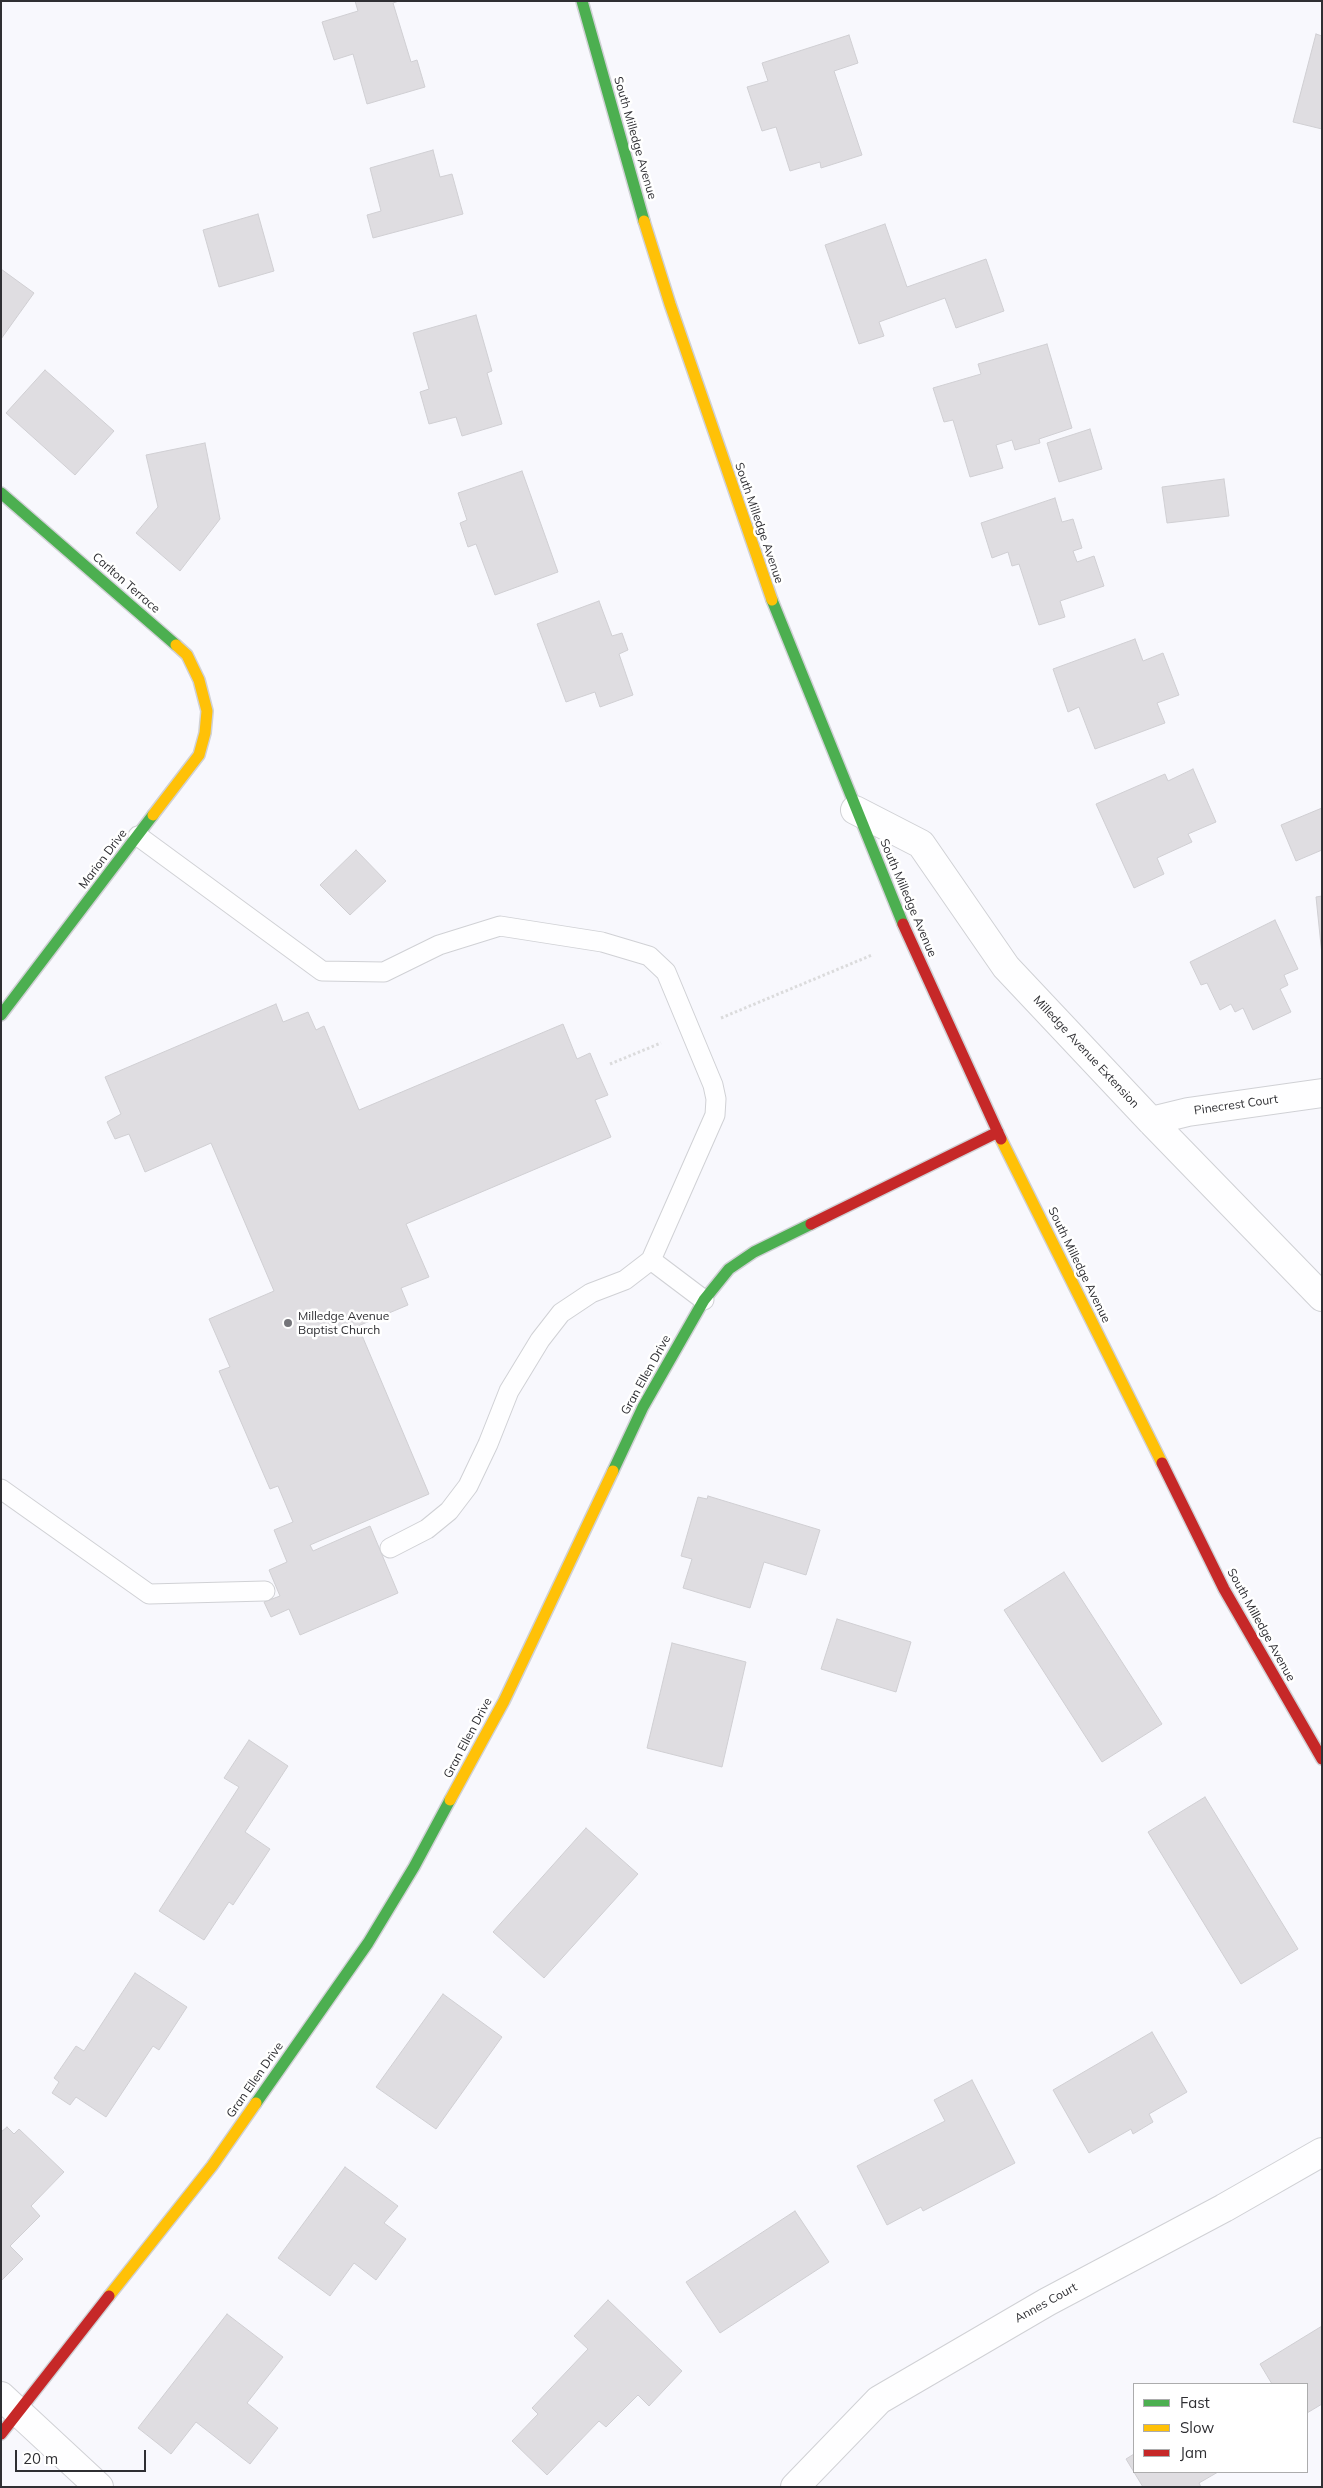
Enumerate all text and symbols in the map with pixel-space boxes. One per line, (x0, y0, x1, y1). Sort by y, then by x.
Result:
street label: South Milledge Avenue (611, 75, 659, 201)
street label: South Milledge Avenue (732, 461, 786, 585)
street label: Carlton Terrace (89, 550, 163, 616)
street label: Marion Drive (76, 826, 130, 892)
street label: South Milledge Avenue (877, 837, 939, 959)
street label: Milledge Avenue Extension (1030, 993, 1142, 1111)
street label: Pinecrest Court (1193, 1092, 1279, 1118)
street label: South Milledge Avenue (1045, 1205, 1113, 1325)
place label: Milledge Avenue Baptist Church (298, 1309, 389, 1337)
marker: Milledge Avenue Baptist Church (282, 1317, 294, 1329)
street label: Gran Ellen Drive (618, 1333, 674, 1417)
street label: South Milledge Avenue (1224, 1566, 1298, 1684)
street label: Gran Ellen Drive (441, 1695, 495, 1781)
street label: Gran Ellen Drive (224, 2039, 286, 2121)
street label: Annes Court (1012, 2280, 1080, 2326)
legend (1133, 2383, 1308, 2473)
text: Fast (1180, 2393, 1210, 2412)
text: Slow (1180, 2418, 1214, 2437)
scale bar (18, 2440, 149, 2472)
text: Jam (1180, 2443, 1207, 2462)
text: 20 m (23, 2449, 58, 2468)

